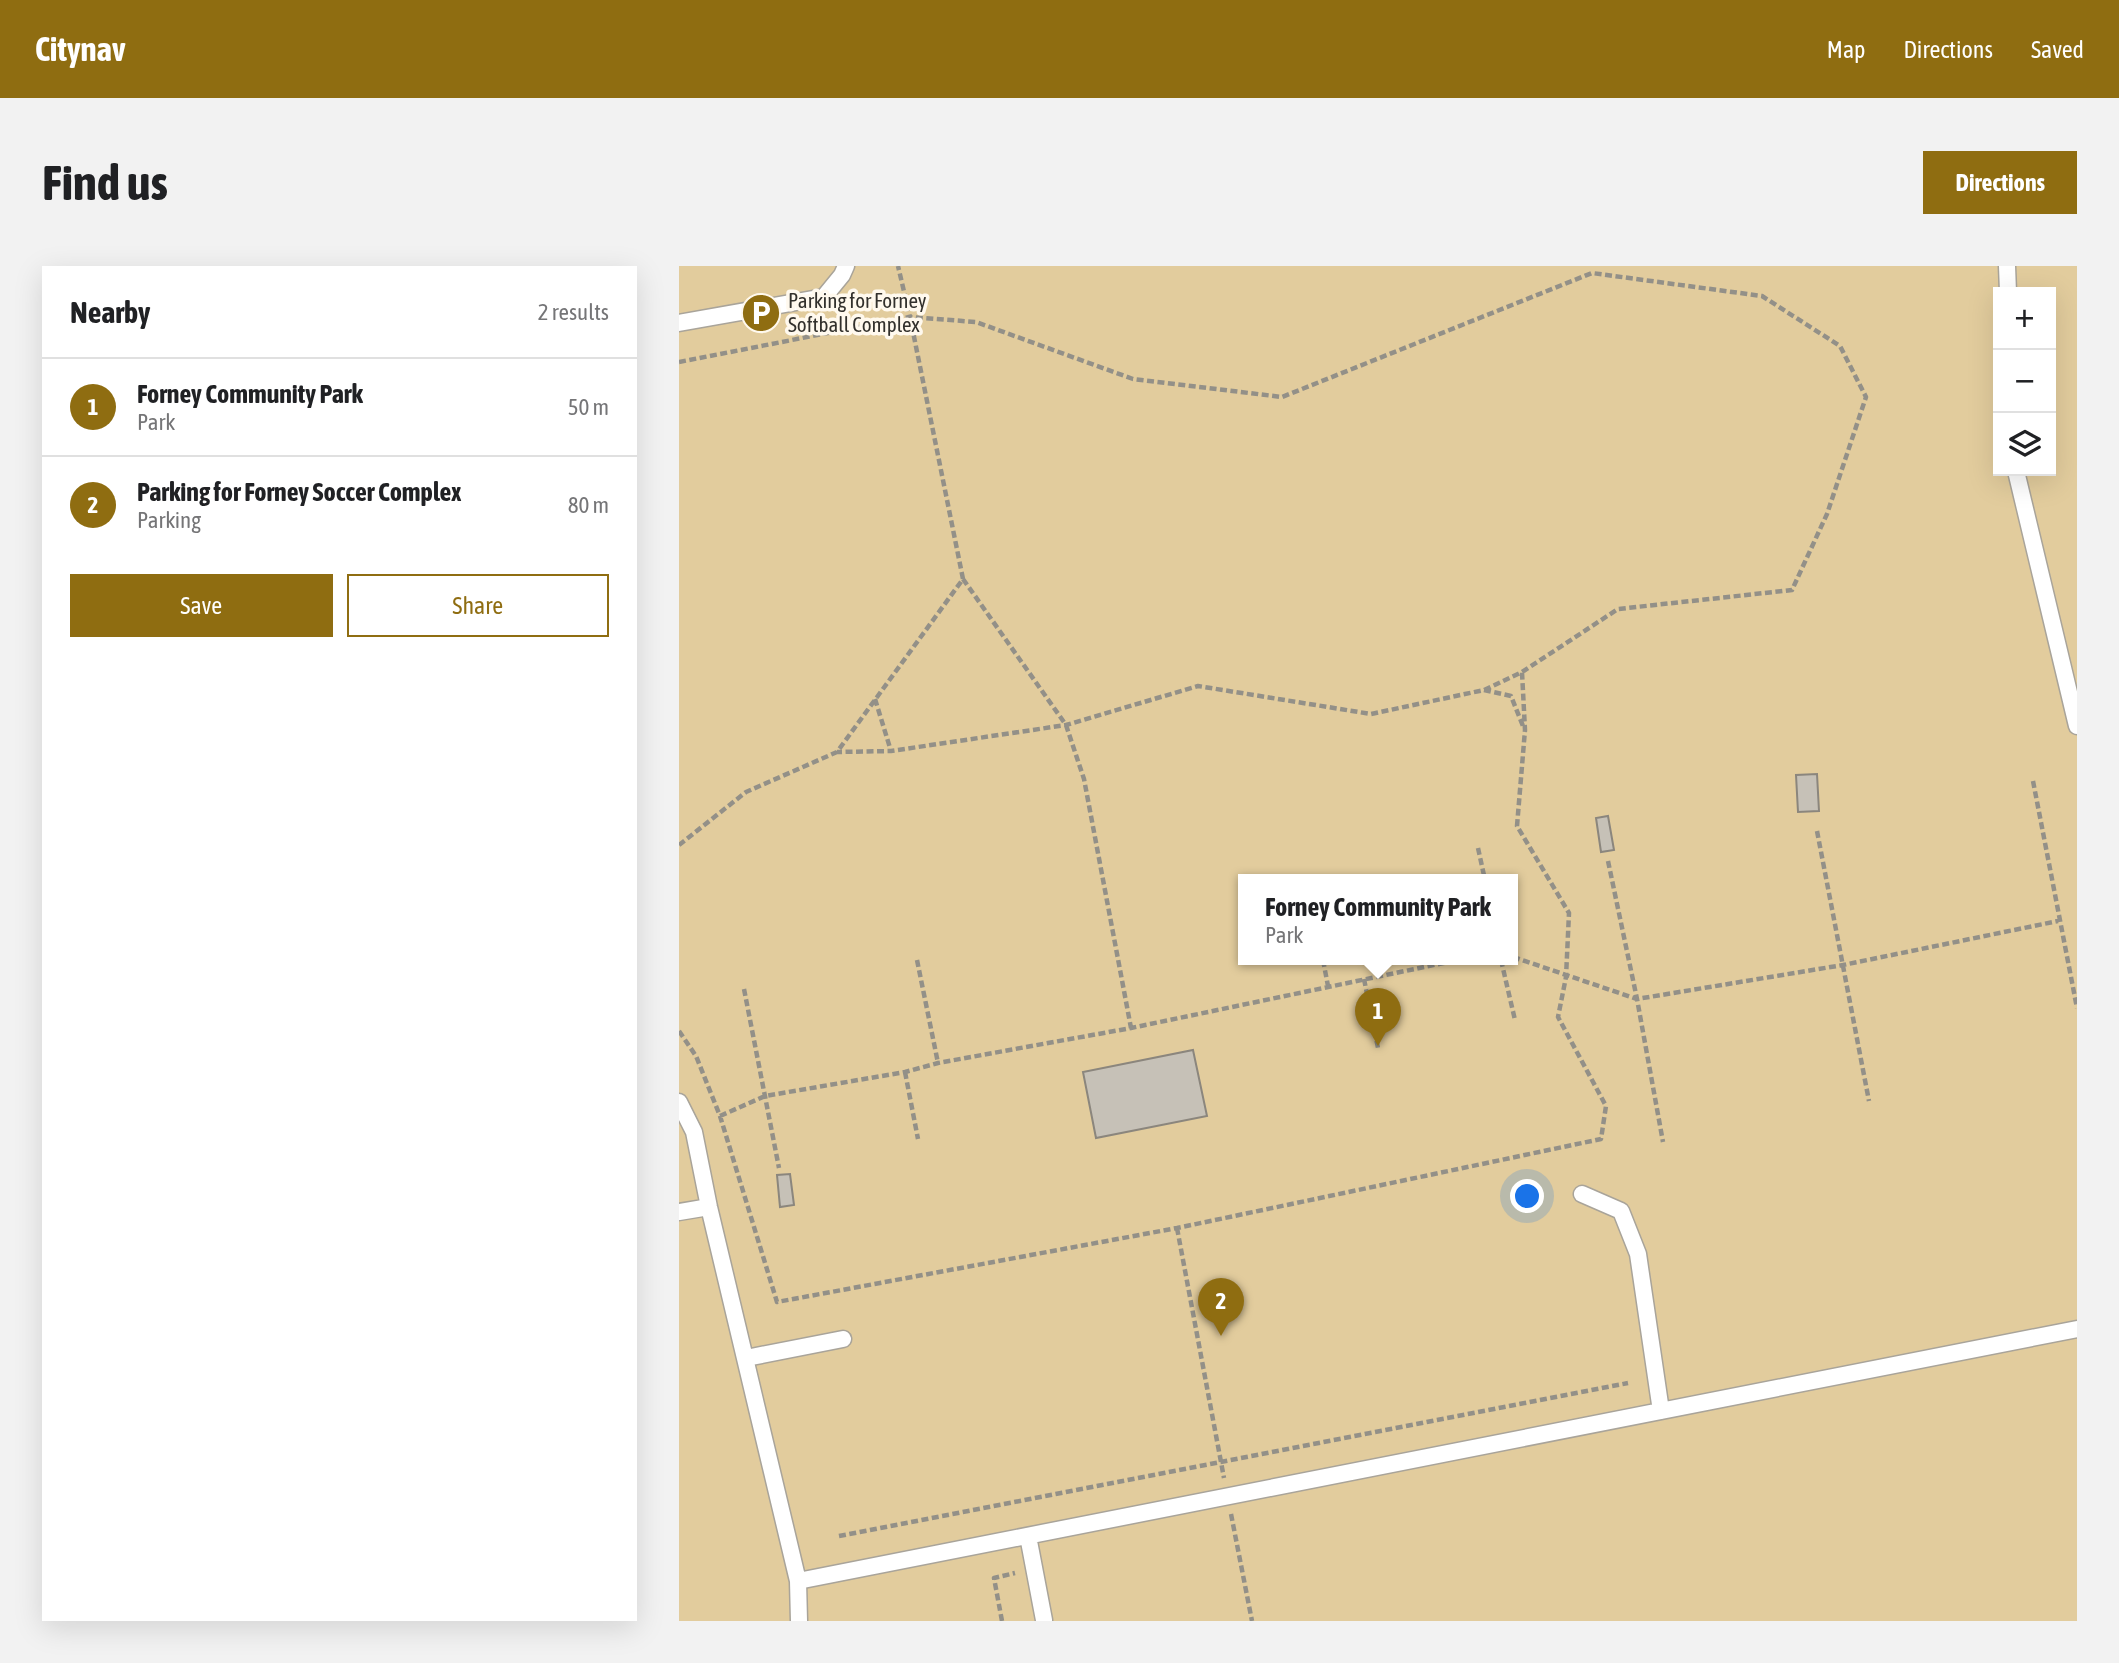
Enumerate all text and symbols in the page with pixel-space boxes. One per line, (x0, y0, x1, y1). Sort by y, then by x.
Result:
text: Citynav (35, 30, 126, 68)
text: Map (1827, 36, 1865, 63)
text: Directions (1903, 36, 1993, 63)
text: Saved (2031, 36, 2084, 63)
button: Directions (1923, 151, 2077, 214)
text: Find us (42, 154, 168, 210)
map controls (1993, 287, 2056, 476)
button: + (1993, 287, 2056, 350)
place label: Parking for Forney Softball Complex (788, 288, 927, 336)
parking icon: Parking for Forney Softball Complex (740, 292, 782, 334)
text: Nearby (70, 295, 150, 329)
text: 2 results (538, 299, 609, 325)
button: − (1993, 350, 2056, 413)
text: Forney Community Park (137, 379, 363, 409)
text: 1 (88, 394, 98, 420)
text: 50 m (568, 394, 609, 420)
text: Park (137, 409, 175, 435)
button: layers (1993, 413, 2056, 476)
text: Parking for Forney Soccer Complex (137, 477, 462, 507)
text: 2 (88, 492, 98, 518)
text: 80 m (568, 492, 609, 518)
text: Parking (137, 507, 201, 533)
button: Save (70, 574, 333, 637)
button: Share (347, 574, 609, 637)
popup (1238, 874, 1518, 965)
text: Forney Community Park (1265, 892, 1491, 922)
text: Park (1265, 922, 1303, 948)
pin: 1 (1355, 988, 1401, 1046)
your location (1510, 1179, 1544, 1213)
pin: 2 (1198, 1278, 1244, 1336)

